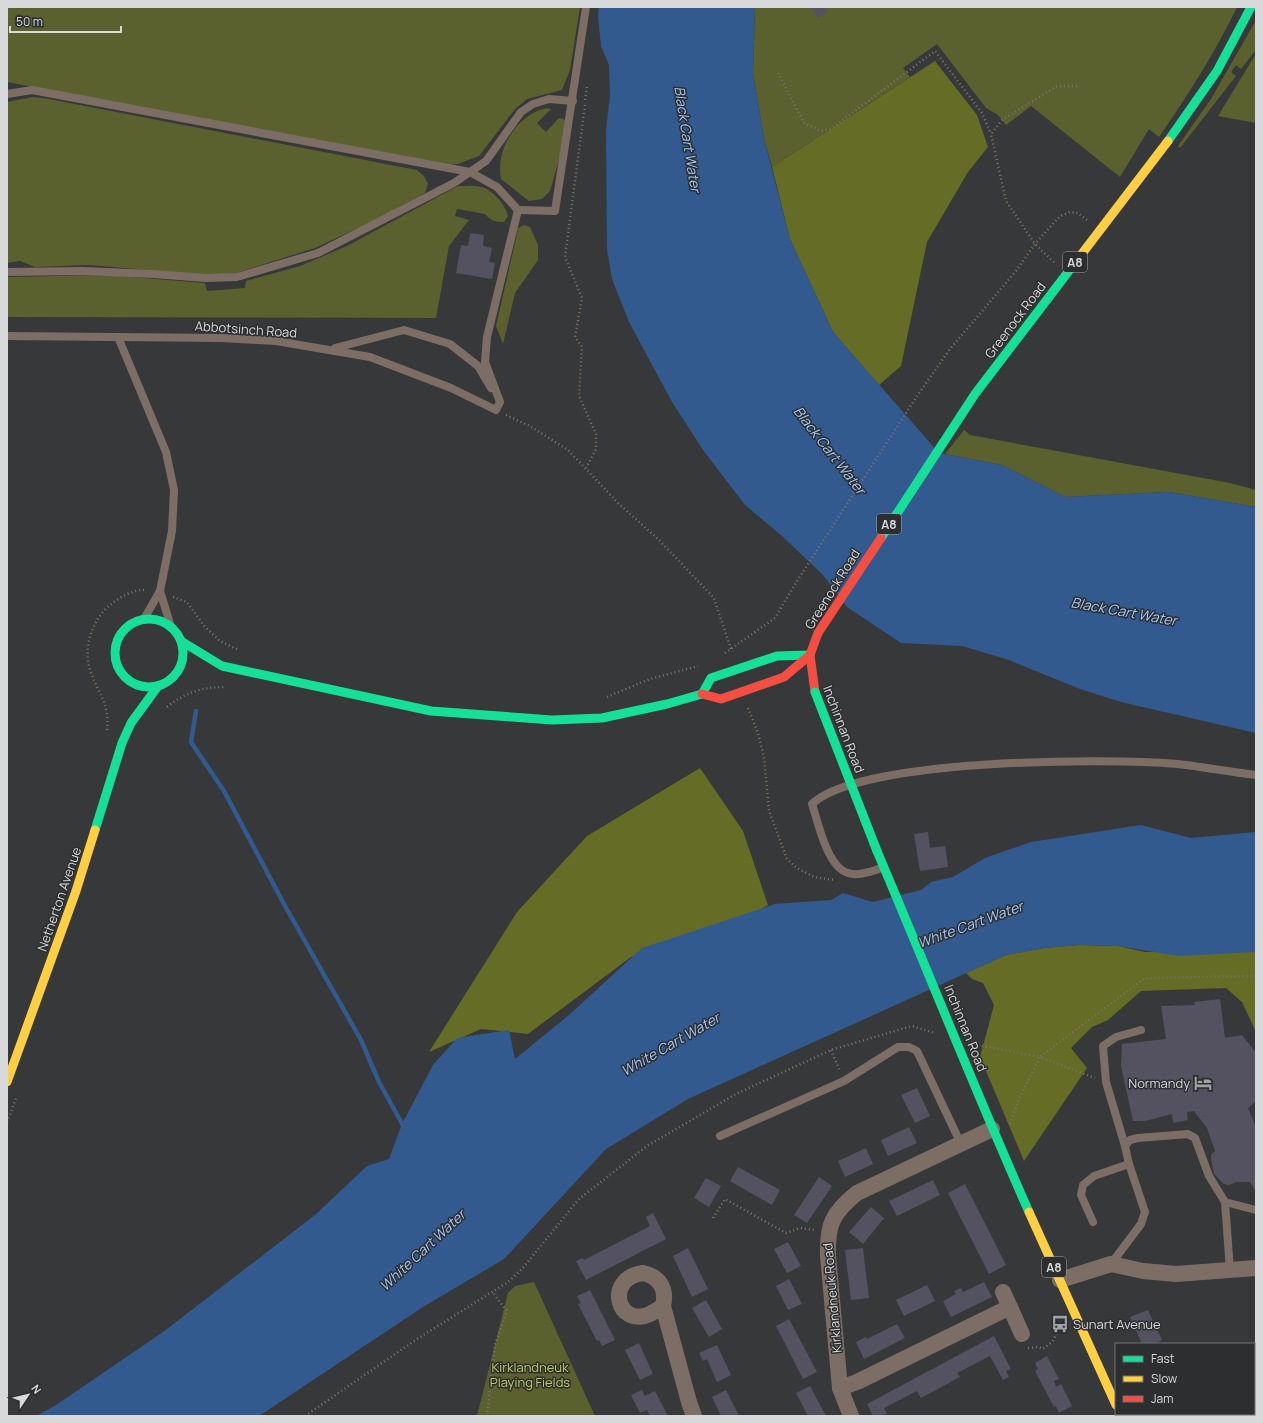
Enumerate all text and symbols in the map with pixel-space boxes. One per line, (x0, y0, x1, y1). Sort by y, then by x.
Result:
scale bar (10, 8, 121, 34)
text: 50 m (16, 13, 43, 30)
water label: Black Cart Water (670, 85, 706, 195)
road number: A8 (1063, 252, 1087, 272)
street label: Greenock Road (980, 278, 1050, 362)
street label: Abbotsinch Road (194, 316, 298, 342)
water label: Black Cart Water (790, 402, 872, 500)
road number: A8 (877, 514, 901, 534)
street label: Greenock Road (800, 546, 864, 632)
water label: Black Cart Water (1070, 592, 1180, 630)
street label: Inchinnan Road (819, 683, 869, 775)
street label: Netherton Avenue (33, 844, 85, 954)
water label: White Cart Water (915, 895, 1027, 952)
street label: Inchinnan Road (940, 982, 992, 1074)
water label: White Cart Water (617, 1007, 725, 1080)
hotel icon: Normandy (1193, 1073, 1213, 1093)
place label: Normandy (1128, 1074, 1190, 1092)
water label: White Cart Water (375, 1204, 471, 1295)
street label: Kirklandneuk Road (818, 1242, 846, 1354)
road number: A8 (1042, 1257, 1066, 1277)
bus stop icon: Sunart Avenue (1050, 1314, 1070, 1334)
place label: Sunart Avenue (1073, 1315, 1161, 1333)
legend (1115, 1343, 1255, 1415)
text: Fast (1151, 1350, 1175, 1367)
park label: Kirklandneuk Playing Fields (490, 1358, 570, 1391)
text: Slow (1151, 1370, 1177, 1387)
north arrow (8, 1375, 48, 1415)
text: N (28, 1381, 45, 1397)
text: Jam (1151, 1390, 1173, 1407)

